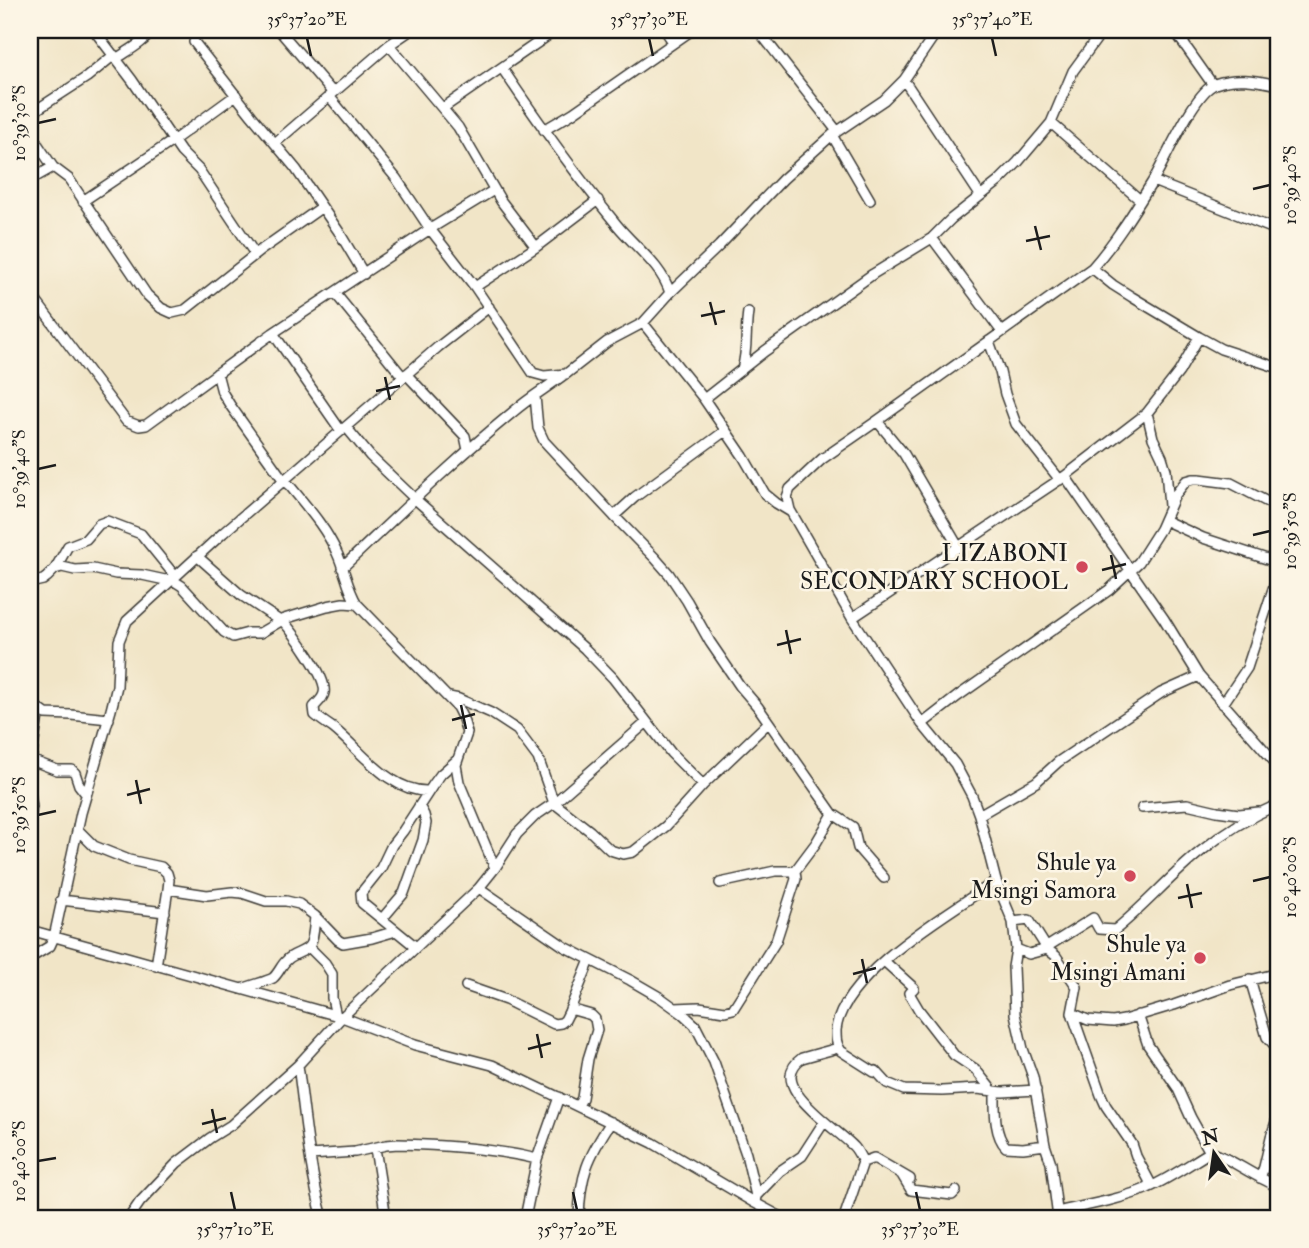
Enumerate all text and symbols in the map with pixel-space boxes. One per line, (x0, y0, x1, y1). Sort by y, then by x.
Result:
text: 35°37'20"E (267, 8, 347, 31)
text: 35°37'30"E (610, 8, 688, 31)
text: 35°37'40"E (952, 8, 1032, 31)
text: 10°39'30"S (8, 85, 31, 161)
text: 10°39'40"S (1279, 145, 1302, 225)
text: 10°39'40"S (8, 429, 31, 509)
text: 10°39'50"S (1279, 492, 1302, 570)
place label: LIZABONI SECONDARY SCHOOL (800, 538, 1069, 597)
marker: LIZABONI SECONDARY SCHOOL (1074, 559, 1090, 575)
text: 10°39'50"S (8, 776, 31, 854)
text: 10°40'00"S (1279, 836, 1302, 918)
place label: Shule ya Msingi Samora (971, 847, 1117, 906)
marker: Shule ya Msingi Samora (1122, 868, 1138, 884)
place label: Shule ya Msingi Amani (1050, 929, 1187, 988)
marker: Shule ya Msingi Amani (1192, 950, 1208, 966)
north arrow (1180, 1118, 1250, 1188)
text: 10°40'00"S (8, 1120, 31, 1202)
text: N (1198, 1124, 1222, 1151)
text: 35°37'10"E (196, 1218, 274, 1241)
text: 35°37'20"E (537, 1218, 617, 1241)
text: 35°37'30"E (881, 1218, 959, 1241)

